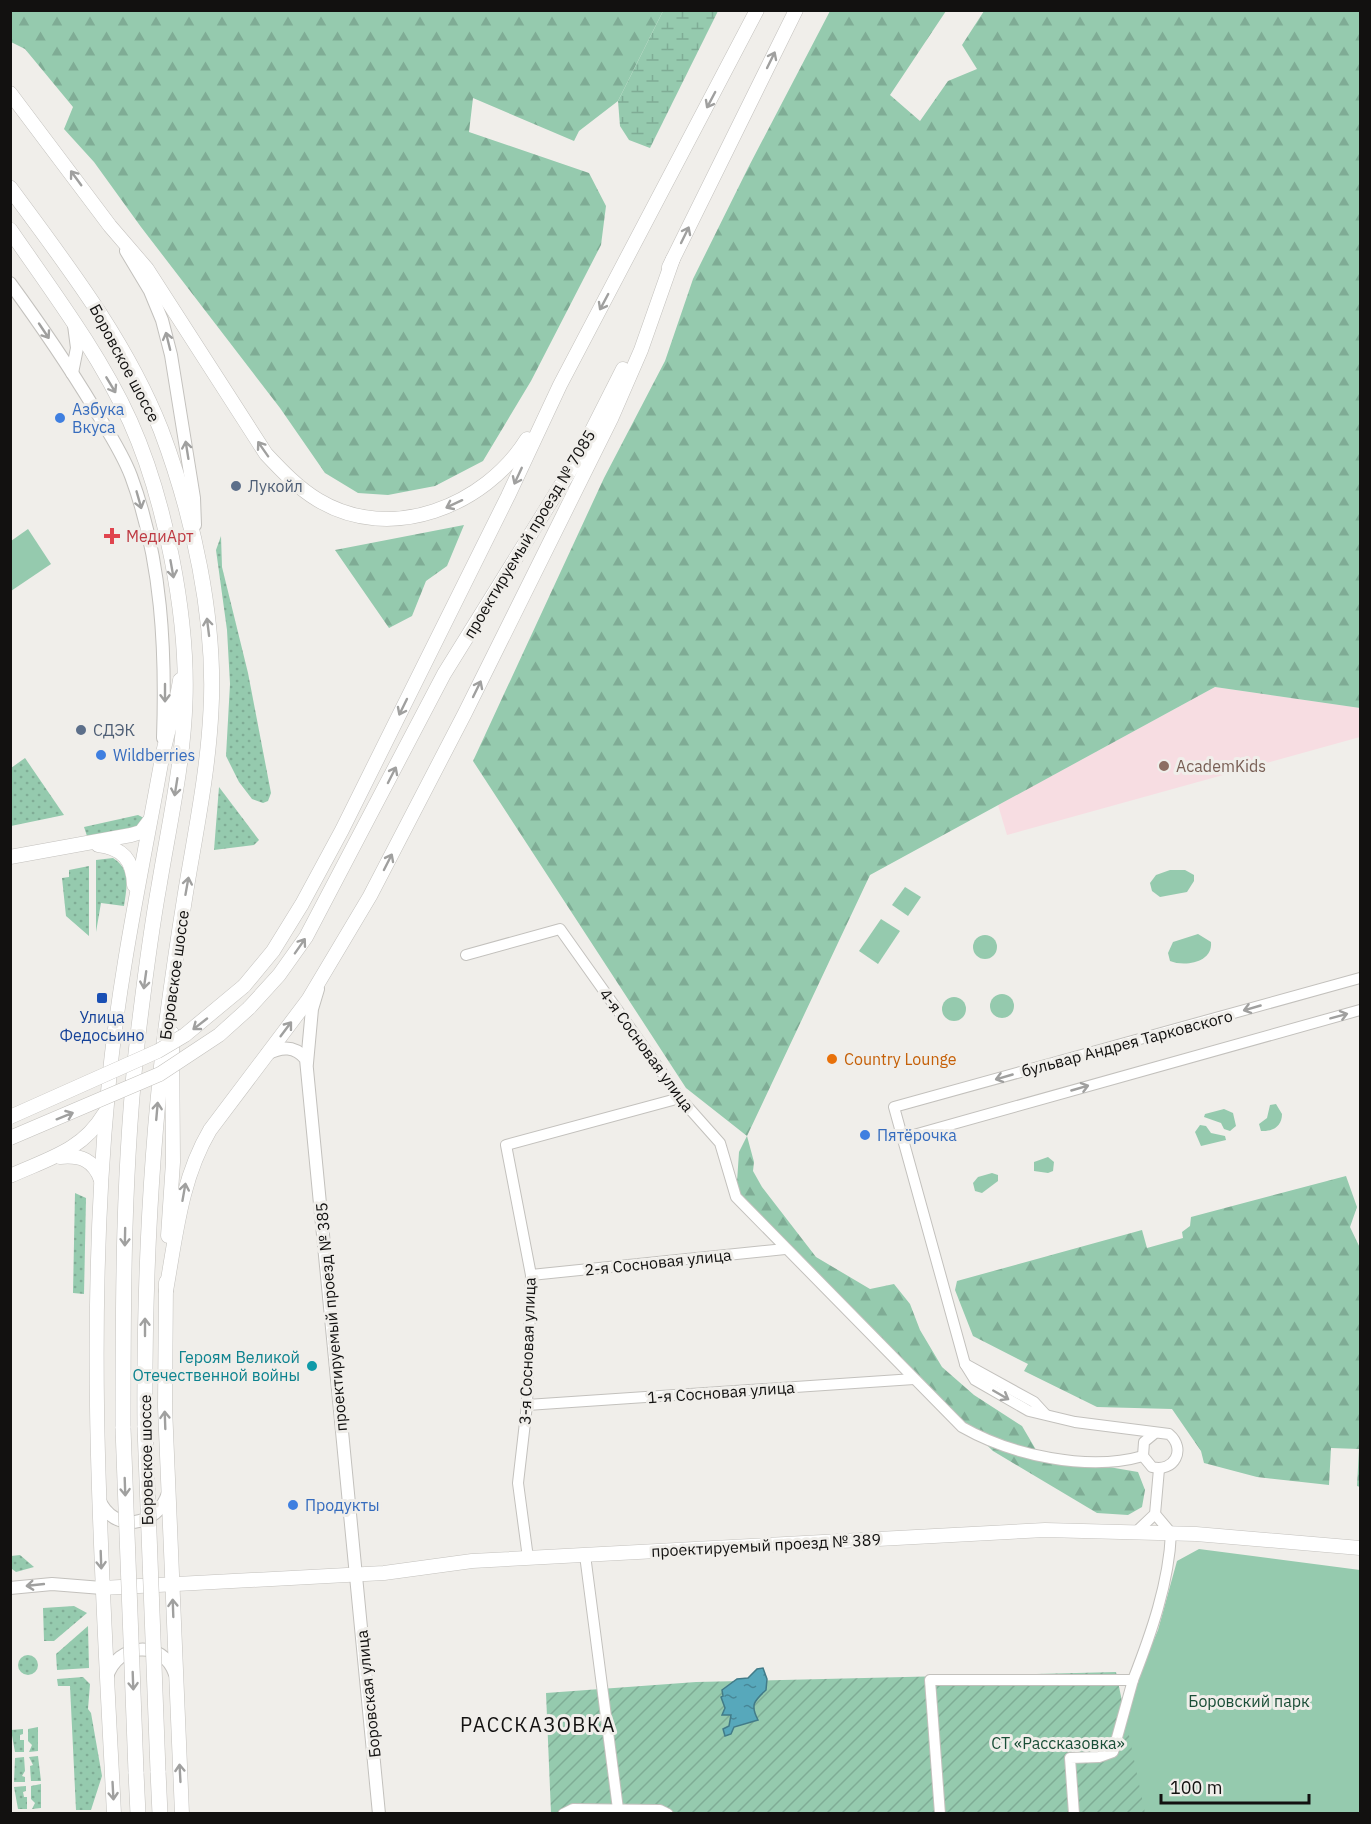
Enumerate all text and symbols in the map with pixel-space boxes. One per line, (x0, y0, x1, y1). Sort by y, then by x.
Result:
one-way arrow (766, 52, 778, 70)
one-way arrow (705, 90, 716, 108)
one-way arrow (69, 171, 82, 187)
one-way arrow (679, 226, 691, 244)
one-way arrow (598, 293, 609, 311)
street label: Боровское шоссе (85, 301, 165, 426)
one-way arrow (38, 322, 50, 338)
one-way arrow (161, 332, 173, 351)
one-way arrow (105, 376, 117, 393)
place label: Азбука Вкуса (72, 399, 125, 437)
marker: Азбука Вкуса (53, 411, 67, 425)
street label: проектируемый проезд № 7085 (459, 426, 599, 642)
one-way arrow (181, 441, 192, 460)
one-way arrow (257, 441, 269, 458)
one-way arrow (511, 466, 523, 484)
place label: Лукойл (248, 476, 303, 496)
marker: Лукойл (229, 479, 243, 493)
one-way arrow (133, 490, 145, 509)
one-way arrow (445, 499, 463, 511)
place label: МедиАрт (126, 526, 194, 546)
marker: МедиАрт (103, 527, 121, 545)
one-way arrow (167, 558, 178, 578)
one-way arrow (203, 618, 214, 637)
one-way arrow (471, 681, 483, 698)
one-way arrow (159, 682, 171, 702)
one-way arrow (397, 698, 409, 716)
place label: СДЭК (93, 720, 135, 740)
marker: СДЭК (74, 723, 88, 737)
place label: Wildberries (113, 745, 195, 765)
marker: Wildberries (94, 748, 108, 762)
place label: AcademKids (1176, 756, 1266, 776)
marker: AcademKids (1157, 759, 1171, 773)
one-way arrow (387, 766, 398, 784)
one-way arrow (171, 777, 182, 797)
one-way arrow (382, 854, 394, 872)
one-way arrow (181, 877, 192, 896)
street label: Боровское шоссе (155, 909, 193, 1041)
one-way arrow (293, 939, 306, 955)
one-way arrow (139, 969, 150, 989)
street label: 4-я Сосновая улица (596, 984, 699, 1116)
marker: Улица Федосьино (95, 991, 109, 1005)
one-way arrow (1243, 1003, 1262, 1014)
street label: бульвар Андрея Тарковского (1019, 1005, 1235, 1081)
place label: Улица Федосьино (60, 1007, 145, 1045)
one-way arrow (1329, 1010, 1348, 1022)
one-way arrow (192, 1018, 208, 1030)
one-way arrow (280, 1021, 293, 1037)
place label: Country Lounge (844, 1049, 957, 1069)
marker: Country Lounge (825, 1052, 839, 1066)
one-way arrow (994, 1072, 1013, 1083)
one-way arrow (1071, 1082, 1090, 1093)
one-way arrow (152, 1102, 163, 1122)
one-way arrow (55, 1110, 73, 1121)
place label: Пятёрочка (877, 1125, 957, 1145)
marker: Пятёрочка (858, 1128, 872, 1142)
one-way arrow (179, 1183, 190, 1202)
street label: проектируемый проезд № 385 (311, 1201, 351, 1433)
one-way arrow (119, 1226, 131, 1246)
street label: 2-я Сосновая улица (584, 1244, 733, 1280)
street label: 3-я Сосновая улица (514, 1276, 540, 1425)
one-way arrow (139, 1317, 150, 1337)
place label: Героям Великой Отечественной войны (133, 1347, 300, 1385)
marker: Героям Великой Отечественной войны (305, 1359, 319, 1373)
street label: 1-я Сосновая улица (647, 1377, 796, 1407)
one-way arrow (992, 1389, 1009, 1401)
street label: Боровское шоссе (135, 1394, 157, 1526)
one-way arrow (160, 1411, 171, 1431)
one-way arrow (119, 1476, 130, 1496)
place label: Продукты (305, 1495, 380, 1515)
marker: Продукты (286, 1498, 300, 1512)
street label: проектируемый проезд № 389 (651, 1529, 881, 1561)
one-way arrow (96, 1549, 107, 1569)
one-way arrow (26, 1580, 46, 1591)
one-way arrow (167, 1599, 178, 1619)
street label: Боровская улица (351, 1629, 385, 1759)
one-way arrow (127, 1671, 138, 1691)
park label: Боровский парк (1188, 1691, 1310, 1711)
district label: РАССКАЗОВКА (460, 1711, 616, 1738)
park label: СТ «Рассказовка» (991, 1733, 1125, 1753)
one-way arrow (175, 1763, 186, 1783)
scale bar (1161, 1767, 1310, 1805)
text: 100 m (1170, 1776, 1222, 1799)
one-way arrow (107, 1780, 118, 1800)

